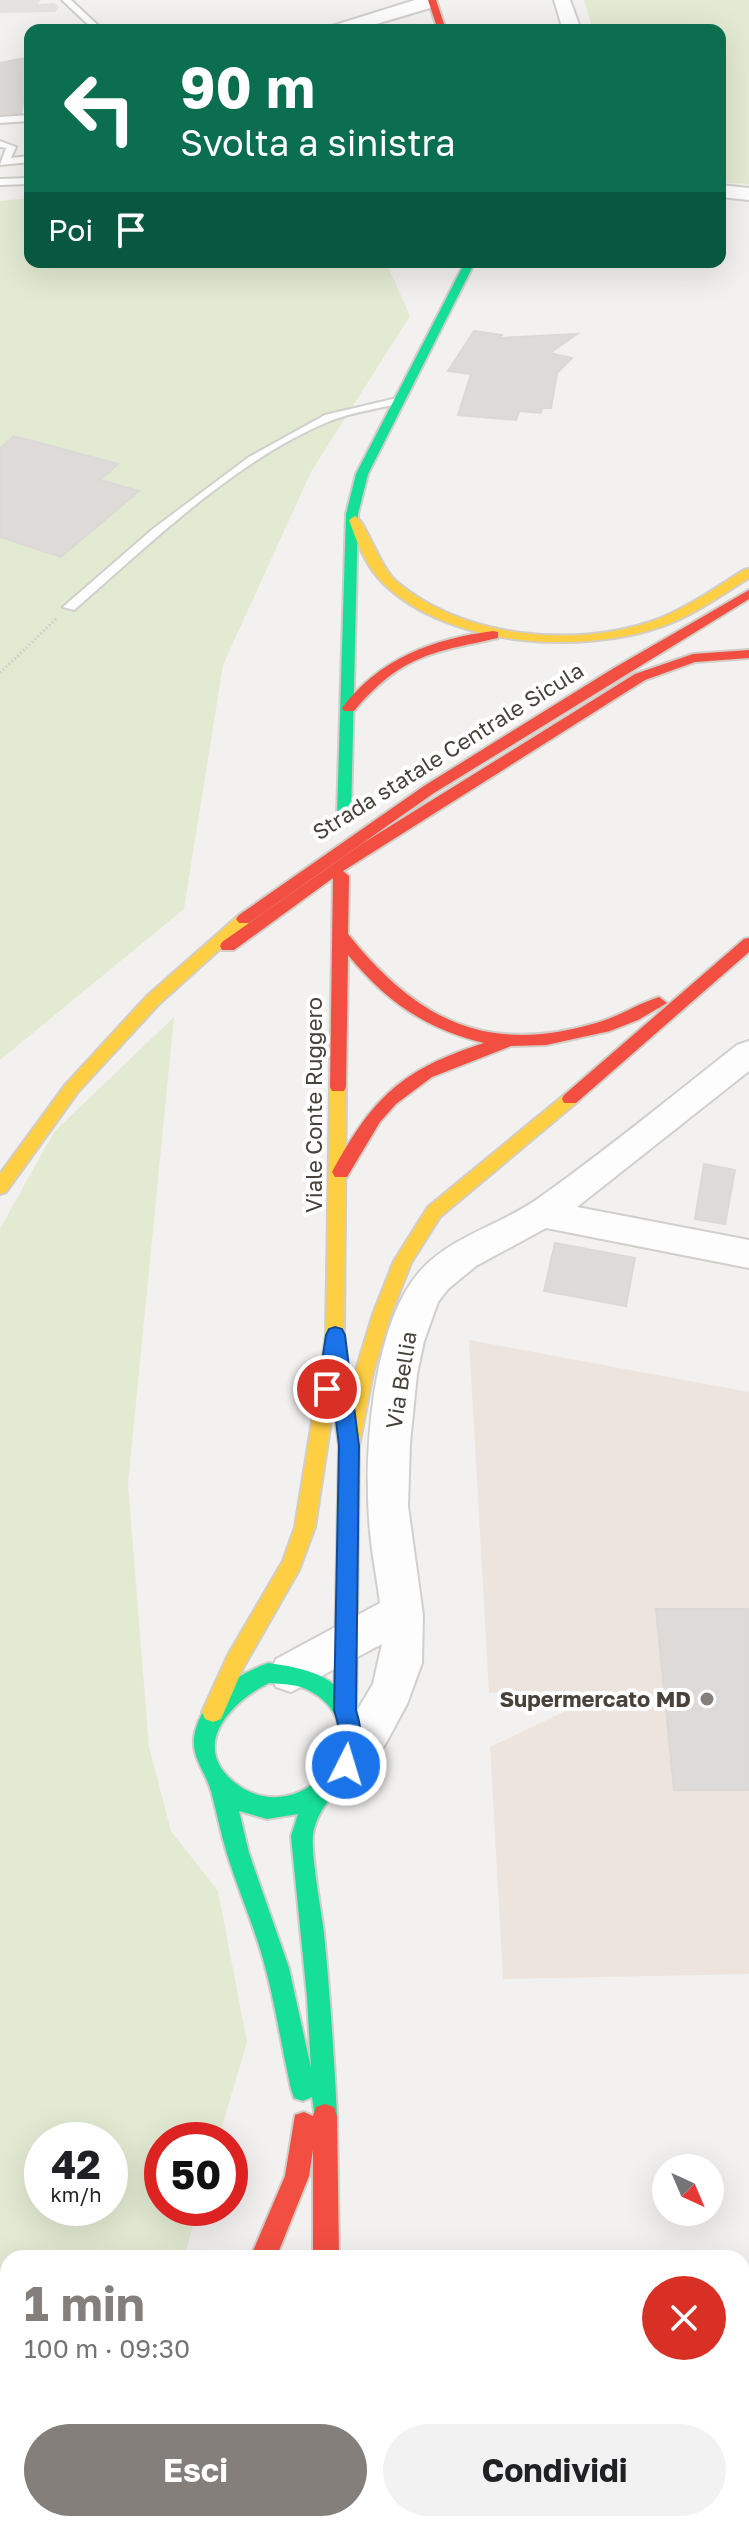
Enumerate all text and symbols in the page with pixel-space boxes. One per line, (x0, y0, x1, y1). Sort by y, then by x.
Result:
text: 90 m (180, 53, 315, 120)
icon: left (48, 56, 152, 160)
text: Svolta a sinistra (180, 121, 456, 164)
icon: arrive (109, 208, 153, 252)
text: Poi (48, 212, 93, 248)
street label: Strada statale Centrale Sicula (307, 656, 588, 845)
street label: Viale Conte Ruggero (300, 997, 327, 1213)
street label: Via Bellia (379, 1329, 422, 1431)
pin (293, 1355, 361, 1423)
icon: arrive (305, 1367, 349, 1411)
place label: Supermercato MD (499, 1685, 691, 1712)
marker: Supermercato MD (698, 1690, 716, 1708)
position arrow (304, 1723, 388, 1807)
speed limit sign: 50 (144, 2122, 248, 2226)
text: 42 (51, 2140, 101, 2188)
north arrow (652, 2154, 724, 2226)
map controls (652, 2154, 724, 2226)
text: km/h (51, 2182, 101, 2206)
text: 1 min (24, 2274, 145, 2332)
button: close (642, 2276, 726, 2360)
text: 100 m · 09:30 (24, 2333, 190, 2364)
button: Esci (24, 2424, 367, 2516)
button: Condividi (383, 2424, 726, 2516)

